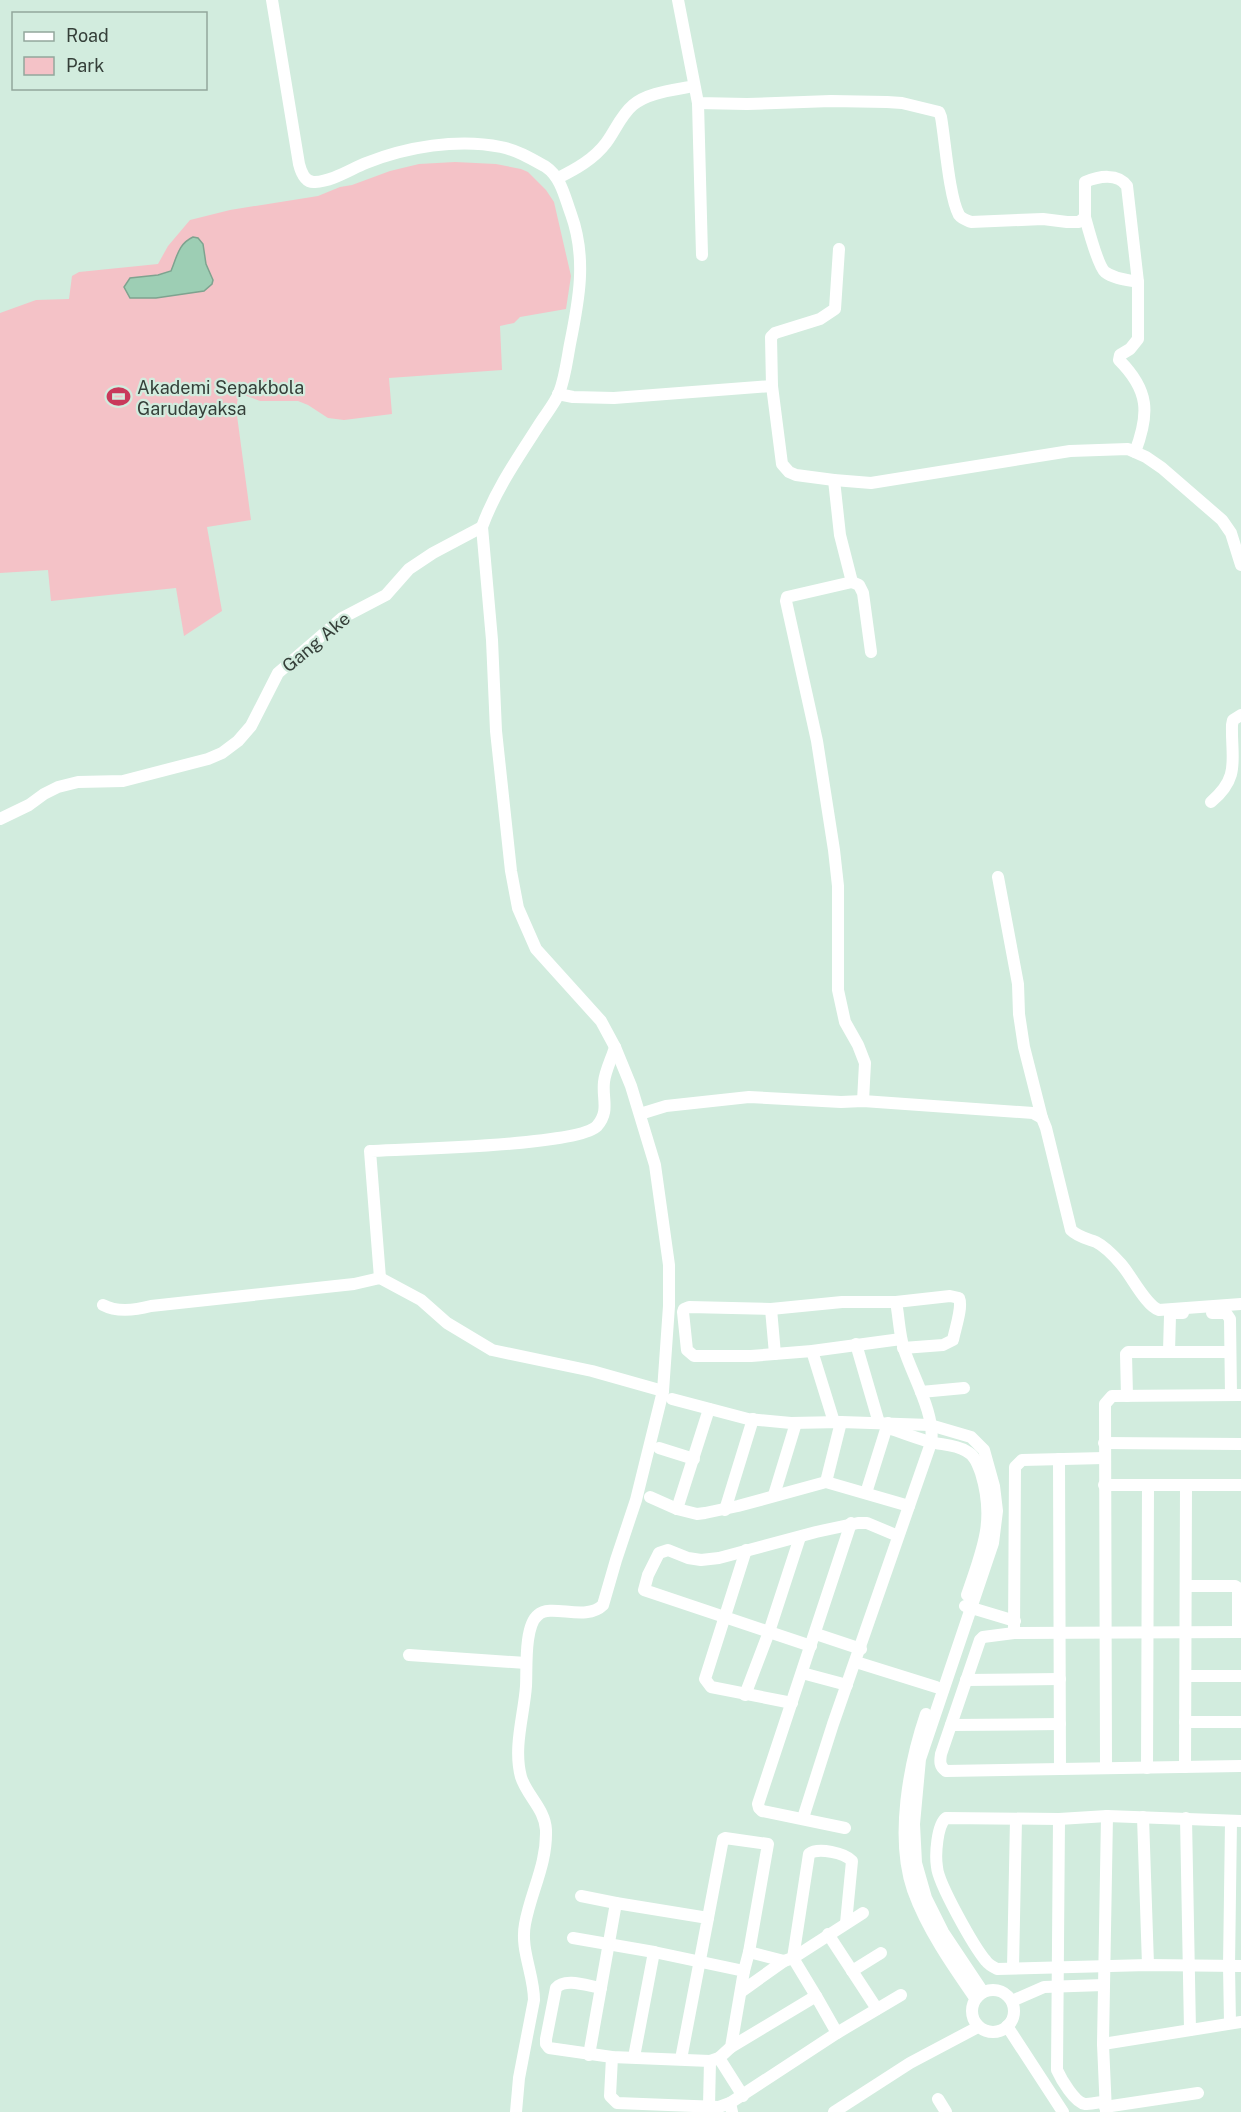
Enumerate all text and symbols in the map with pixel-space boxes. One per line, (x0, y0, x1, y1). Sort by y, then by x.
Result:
legend (12, 12, 207, 90)
text: Road (66, 25, 109, 46)
text: Park (66, 55, 104, 76)
place label: Akademi Sepakbola Garudayaksa (137, 377, 304, 419)
sports icon: Akademi Sepakbola Garudayaksa (106, 384, 132, 410)
street label: Gang Ake (278, 608, 354, 676)

